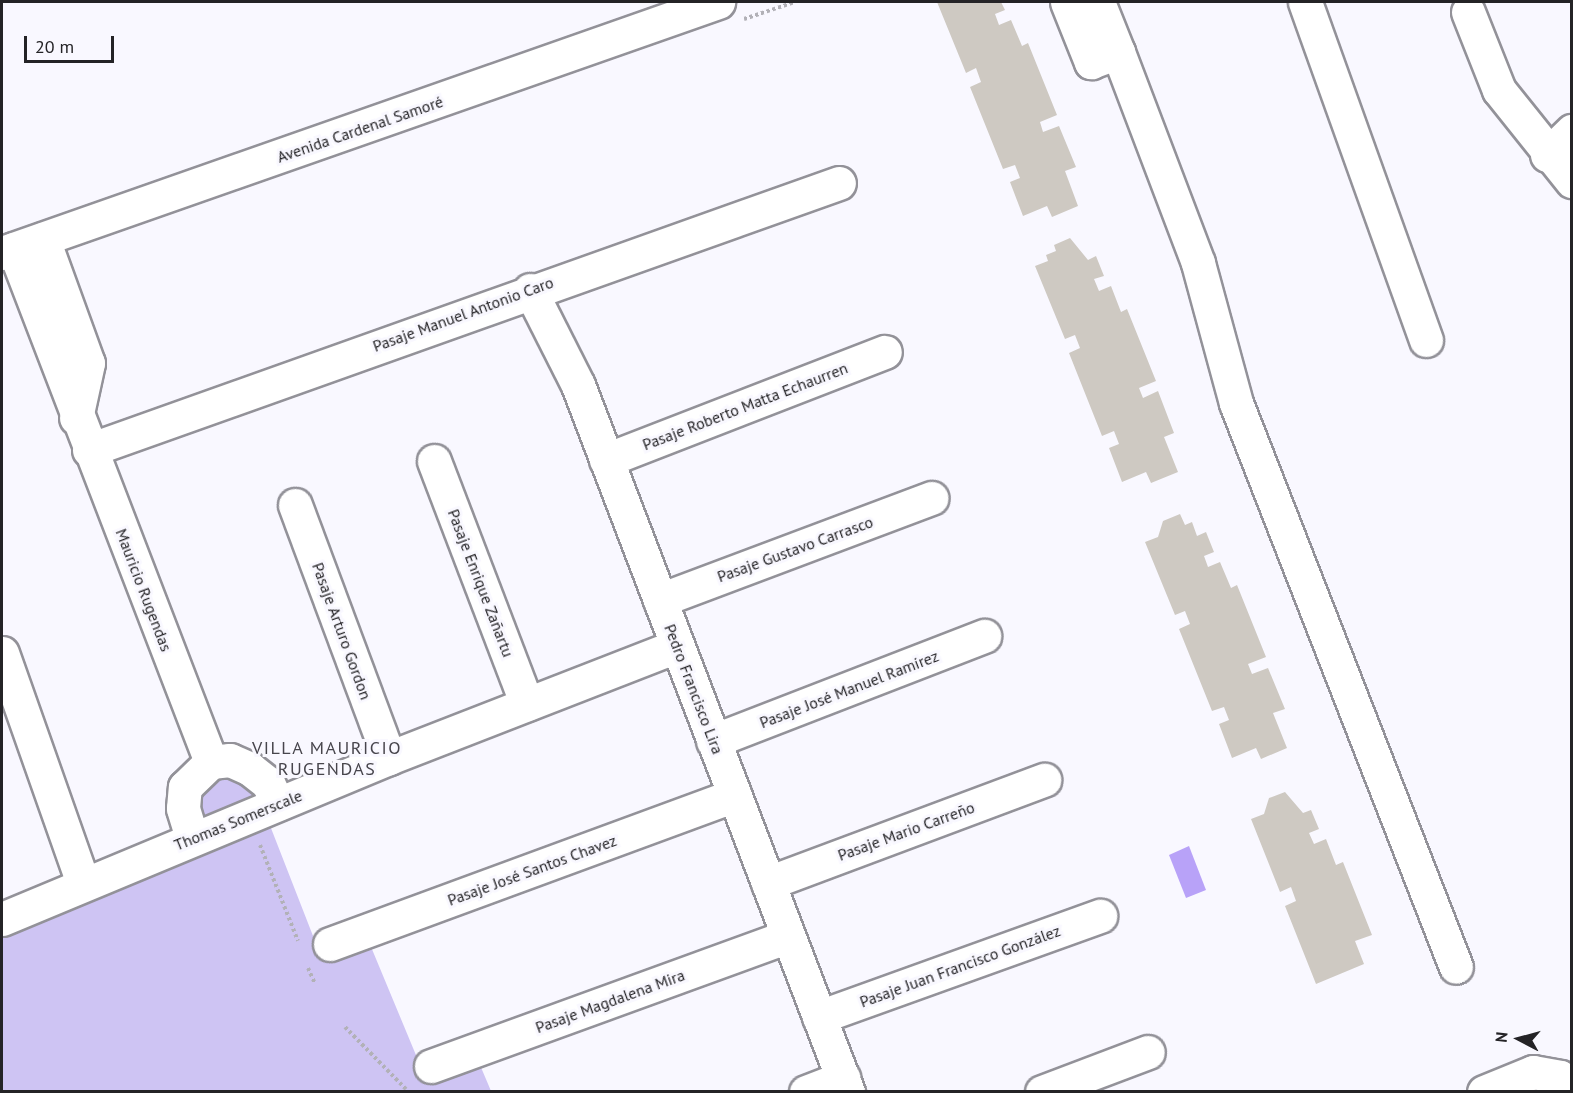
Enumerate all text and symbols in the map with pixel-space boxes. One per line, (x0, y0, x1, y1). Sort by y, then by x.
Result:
scale bar (27, 24, 117, 62)
text: 20 m (35, 35, 74, 58)
street label: Avenida Cardenal Samoré (274, 92, 446, 166)
street label: Pasaje Manuel Antonio Caro (370, 272, 556, 356)
street label: Pasaje Roberto Matta Echaurren (640, 358, 850, 454)
street label: Pasaje Enrique Zañartu (444, 506, 518, 660)
street label: Pasaje Gustavo Carrasco (715, 512, 875, 586)
street label: Mauricio Rugendas (112, 526, 176, 654)
street label: Pasaje Arturo Gordon (308, 560, 376, 702)
street label: Pedro Francisco Lira (660, 621, 728, 757)
street label: Pasaje José Manuel Ramírez (757, 646, 941, 732)
district label: VILLA MAURICIO RUGENDAS (252, 738, 402, 780)
street label: Thomas Somerscale (171, 786, 305, 854)
street label: Pasaje Mario Carreño (835, 797, 977, 865)
street label: Pasaje José Santos Chavez (445, 830, 619, 910)
street label: Pasaje Juan Francisco González (857, 921, 1063, 1011)
street label: Pasaje Magdalena Mira (533, 965, 687, 1037)
north arrow (1489, 1009, 1549, 1069)
text: N (1491, 1031, 1512, 1043)

